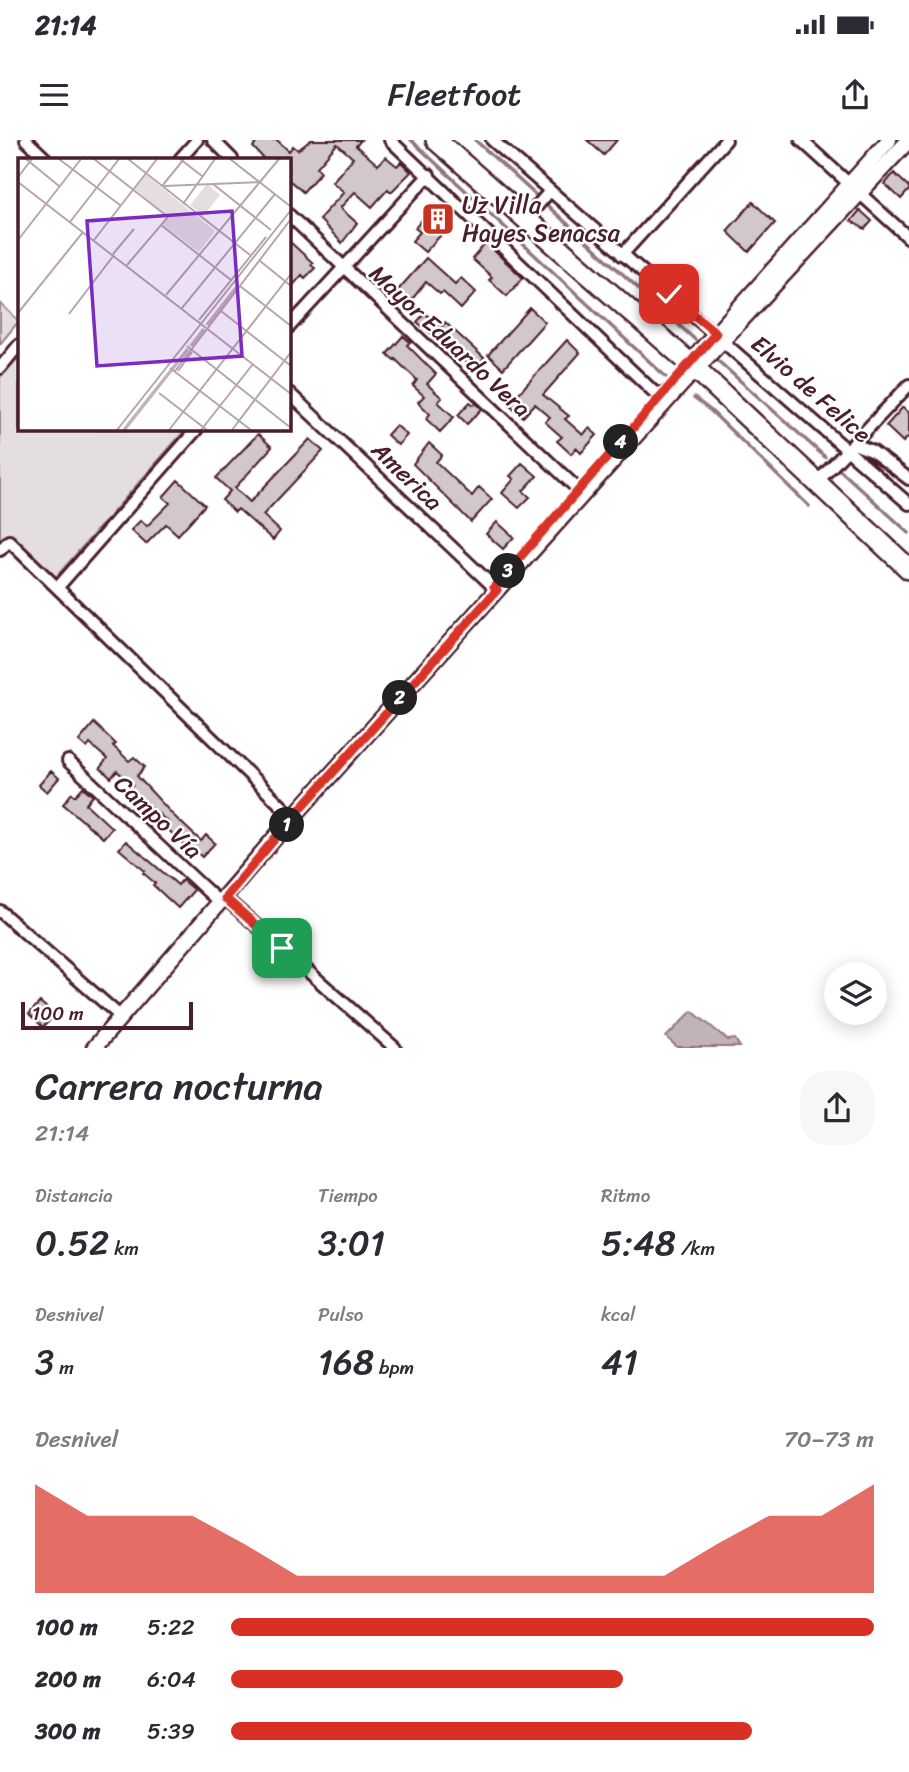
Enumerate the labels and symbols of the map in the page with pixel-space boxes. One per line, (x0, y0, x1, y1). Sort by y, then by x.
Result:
inset map (18, 158, 290, 430)
place label: Uz Villa Hayes Senacsa (462, 184, 621, 254)
building icon: Uz Villa Hayes Senacsa (419, 200, 457, 238)
street label: Mayor Eduardo Vera (359, 254, 541, 428)
pin (639, 264, 699, 324)
street label: Elvio de Felice (741, 324, 881, 454)
pin: 4 (604, 424, 638, 460)
street label: America (360, 430, 453, 521)
pin: 3 (490, 554, 526, 588)
pin: 2 (382, 680, 418, 716)
street label: Campo Vía (104, 764, 212, 870)
pin: 1 (270, 808, 304, 842)
pin (252, 918, 312, 978)
scale bar (21, 998, 192, 1030)

